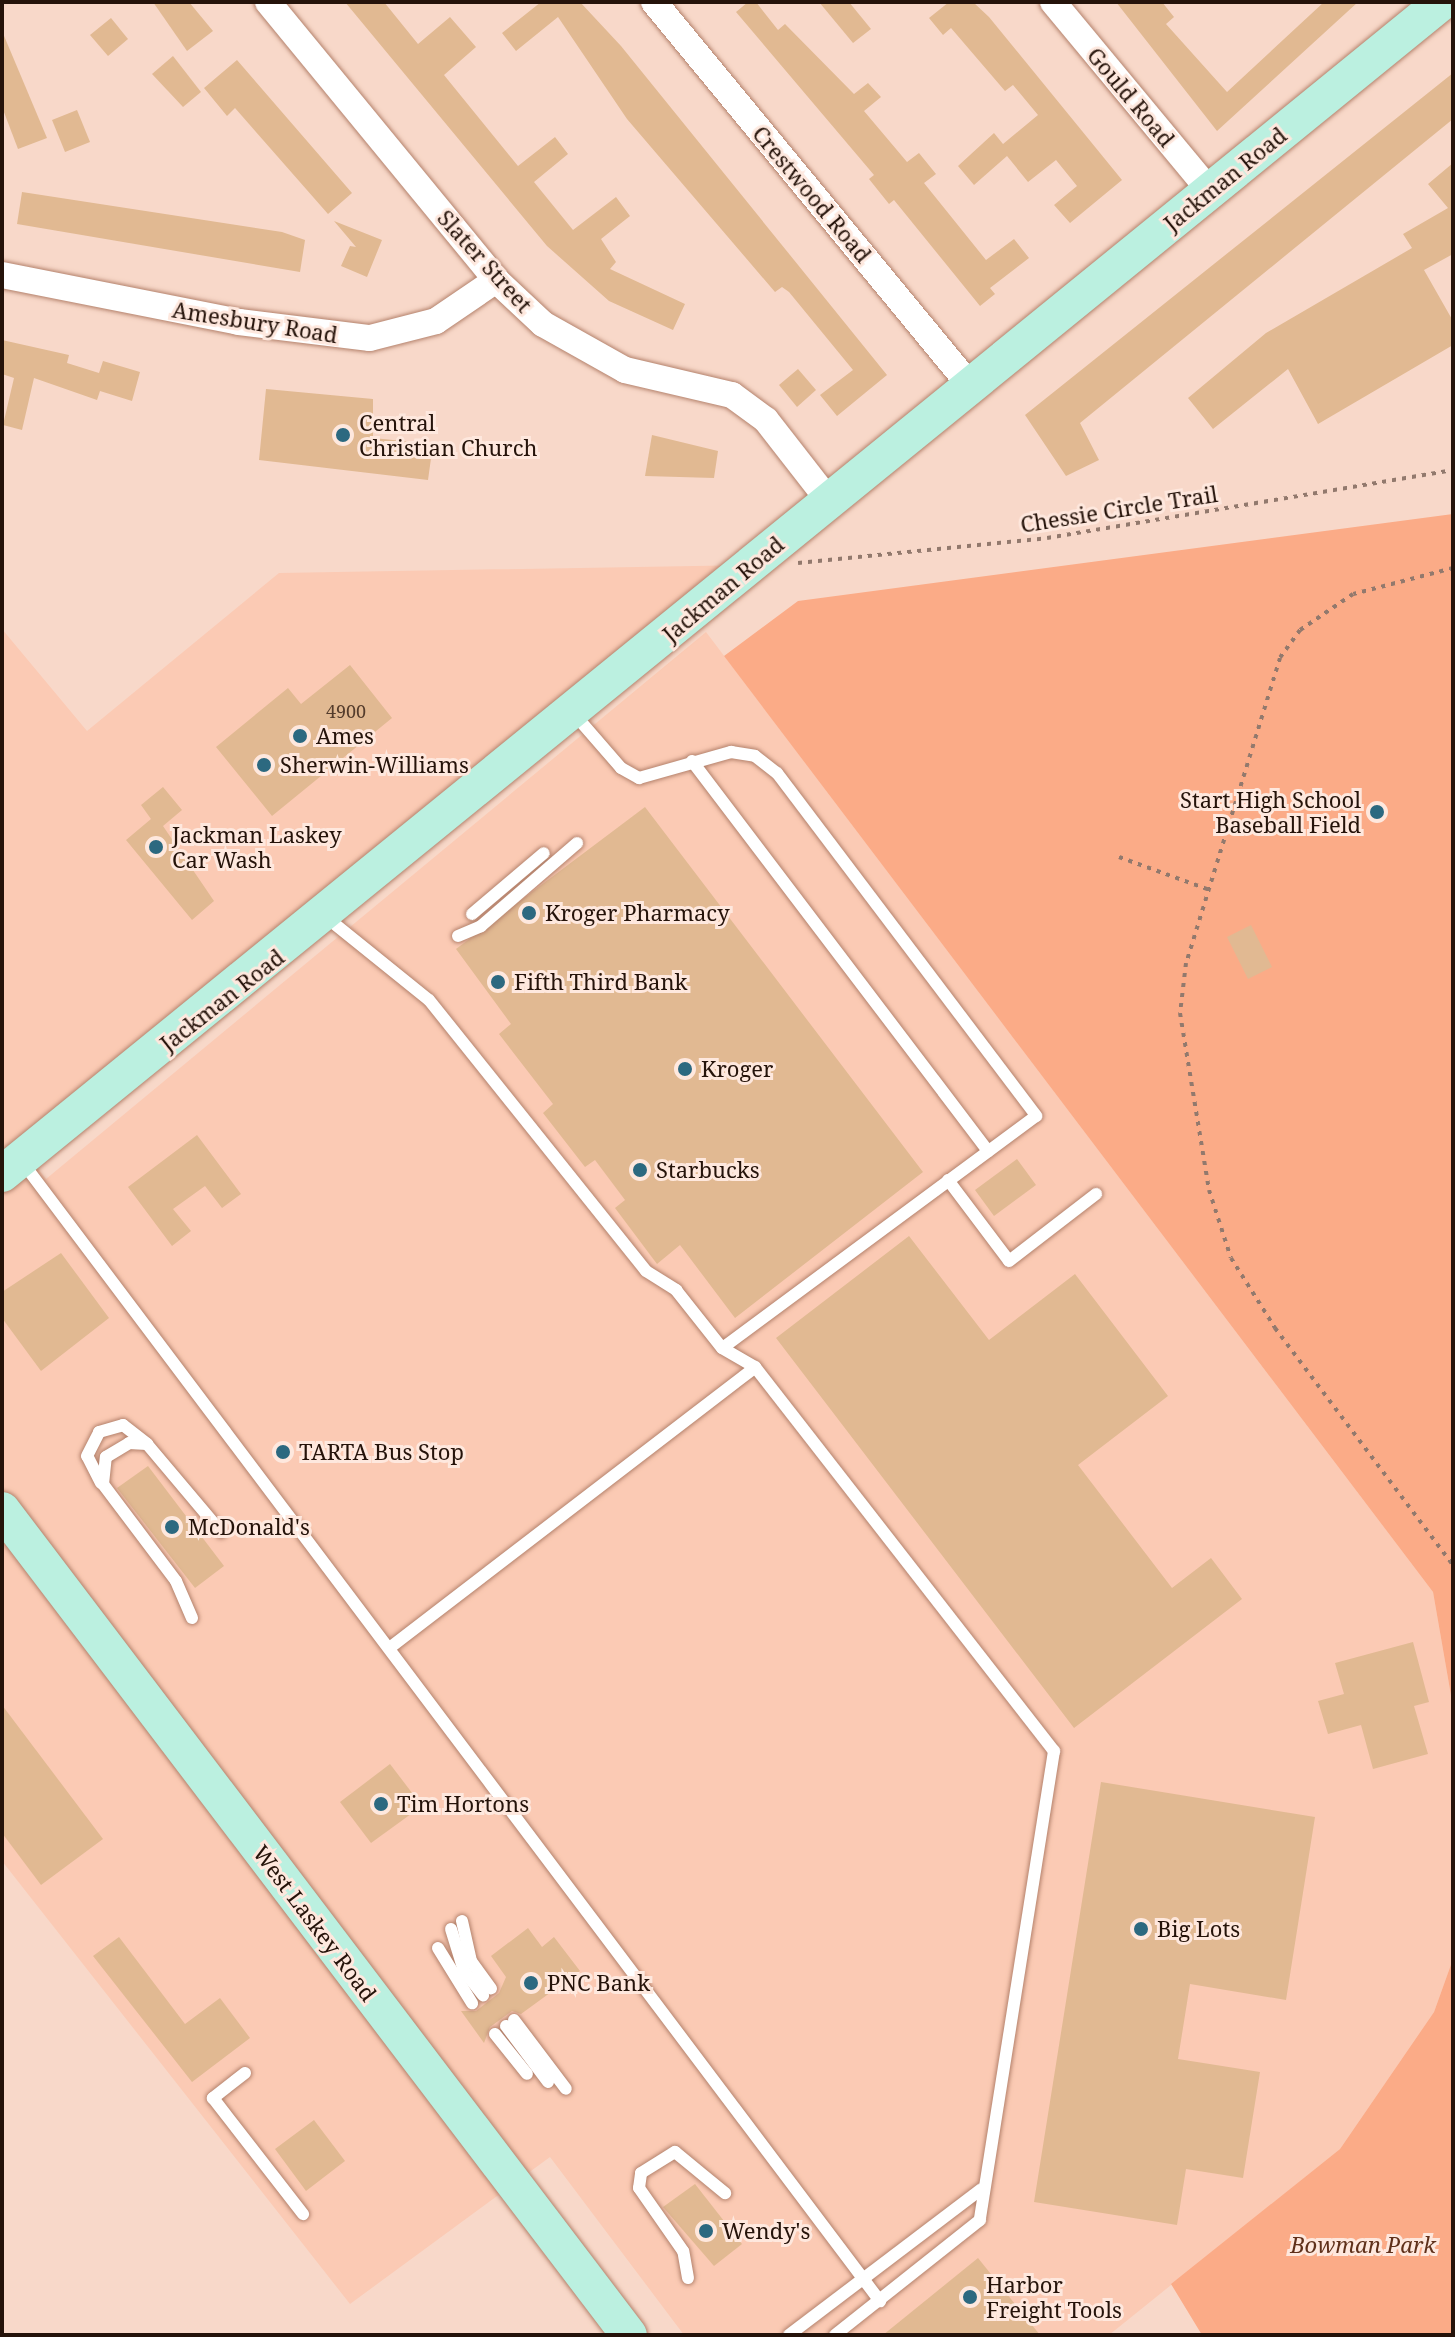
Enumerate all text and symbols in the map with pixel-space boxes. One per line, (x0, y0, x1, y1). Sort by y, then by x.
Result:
street label: Gould Road (1082, 42, 1180, 152)
street label: Crestwood Road (747, 120, 877, 268)
street label: Jackman Road (1158, 122, 1292, 236)
street label: Slater Street (432, 205, 538, 317)
street label: Amesbury Road (170, 296, 340, 348)
place label: Central Christian Church (359, 409, 537, 460)
marker: Central Christian Church (334, 426, 352, 444)
street label: Chessie Circle Trail (1019, 480, 1219, 538)
street label: Jackman Road (657, 531, 789, 647)
house number: 4900 (326, 700, 366, 722)
place label: Ames (316, 723, 374, 749)
marker: Ames (291, 727, 309, 745)
place label: Sherwin-Williams (280, 752, 469, 778)
marker: Sherwin-Williams (255, 756, 273, 774)
place label: Start High School Baseball Field (1180, 786, 1361, 838)
marker: Start High School Baseball Field (1368, 803, 1386, 821)
place label: Jackman Laskey Car Wash (172, 821, 342, 872)
marker: Jackman Laskey Car Wash (147, 838, 165, 856)
place label: Kroger Pharmacy (545, 900, 730, 926)
marker: Kroger Pharmacy (520, 904, 538, 922)
street label: Jackman Road (155, 943, 289, 1057)
place label: Fifth Third Bank (514, 969, 687, 995)
marker: Fifth Third Bank (489, 973, 507, 991)
place label: Kroger (701, 1056, 773, 1082)
marker: Kroger (676, 1060, 694, 1078)
place label: Starbucks (656, 1157, 760, 1183)
marker: Starbucks (631, 1161, 649, 1179)
place label: TARTA Bus Stop (299, 1439, 464, 1465)
marker: TARTA Bus Stop (274, 1443, 292, 1461)
place label: McDonald's (188, 1514, 310, 1540)
marker: McDonald's (163, 1518, 181, 1536)
place label: Tim Hortons (397, 1791, 529, 1817)
marker: Tim Hortons (372, 1795, 390, 1813)
street label: West Laskey Road (248, 1840, 382, 2006)
place label: Big Lots (1157, 1916, 1240, 1942)
marker: Big Lots (1132, 1920, 1150, 1938)
place label: PNC Bank (547, 1970, 650, 1996)
marker: PNC Bank (522, 1974, 540, 1992)
place label: Wendy's (722, 2218, 810, 2244)
marker: Wendy's (697, 2222, 715, 2240)
park label: Bowman Park (1290, 2232, 1436, 2258)
place label: Harbor Freight Tools (986, 2271, 1122, 2322)
marker: Harbor Freight Tools (961, 2288, 979, 2306)

